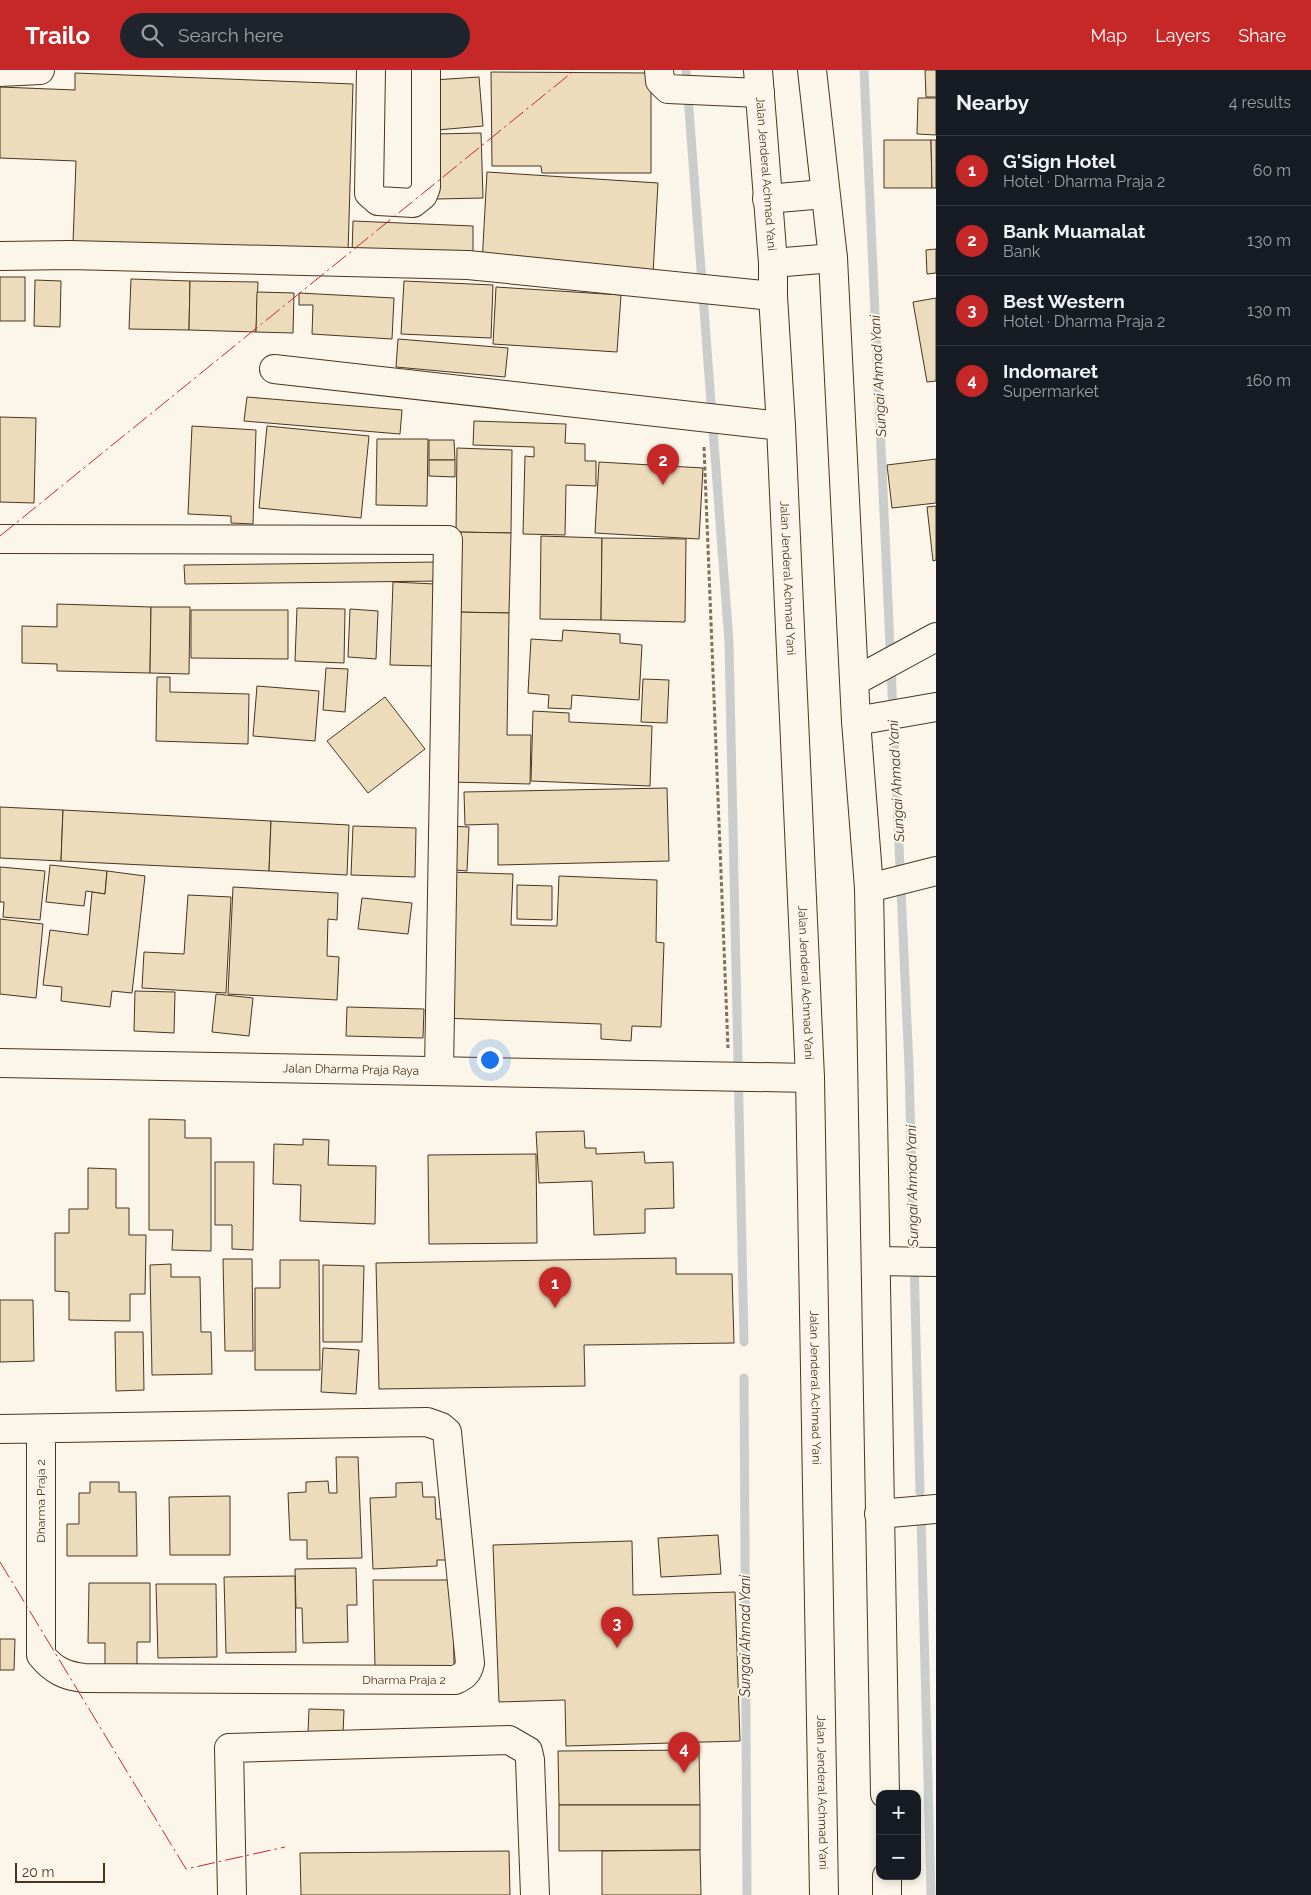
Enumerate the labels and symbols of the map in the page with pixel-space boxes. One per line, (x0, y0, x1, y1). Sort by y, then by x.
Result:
street label: Jalan Jenderal Achmad Yani (753, 96, 779, 251)
water label: Sungai Ahmad Yani (867, 314, 889, 438)
pin: 2 (647, 444, 679, 485)
street label: Jalan Jenderal Achmad Yani (777, 501, 798, 655)
water label: Sungai Ahmad Yani (885, 719, 907, 843)
street label: Jalan Jenderal Achmad Yani (795, 905, 816, 1060)
your location (477, 1047, 503, 1073)
street label: Jalan Dharma Praja Raya (283, 1061, 419, 1078)
water label: Sungai Ahmad Yani (903, 1124, 921, 1248)
pin: 1 (539, 1267, 571, 1308)
street label: Jalan Jenderal Achmad Yani (807, 1310, 824, 1465)
street label: Dharma Praja 2 (34, 1459, 48, 1543)
water label: Sungai Ahmad Yani (737, 1574, 753, 1698)
pin: 3 (601, 1607, 633, 1648)
street label: Dharma Praja 2 (362, 1673, 446, 1687)
street label: Jalan Jenderal Achmad Yani (814, 1715, 831, 1870)
pin: 4 (668, 1732, 700, 1773)
scale bar (15, 1860, 105, 1883)

